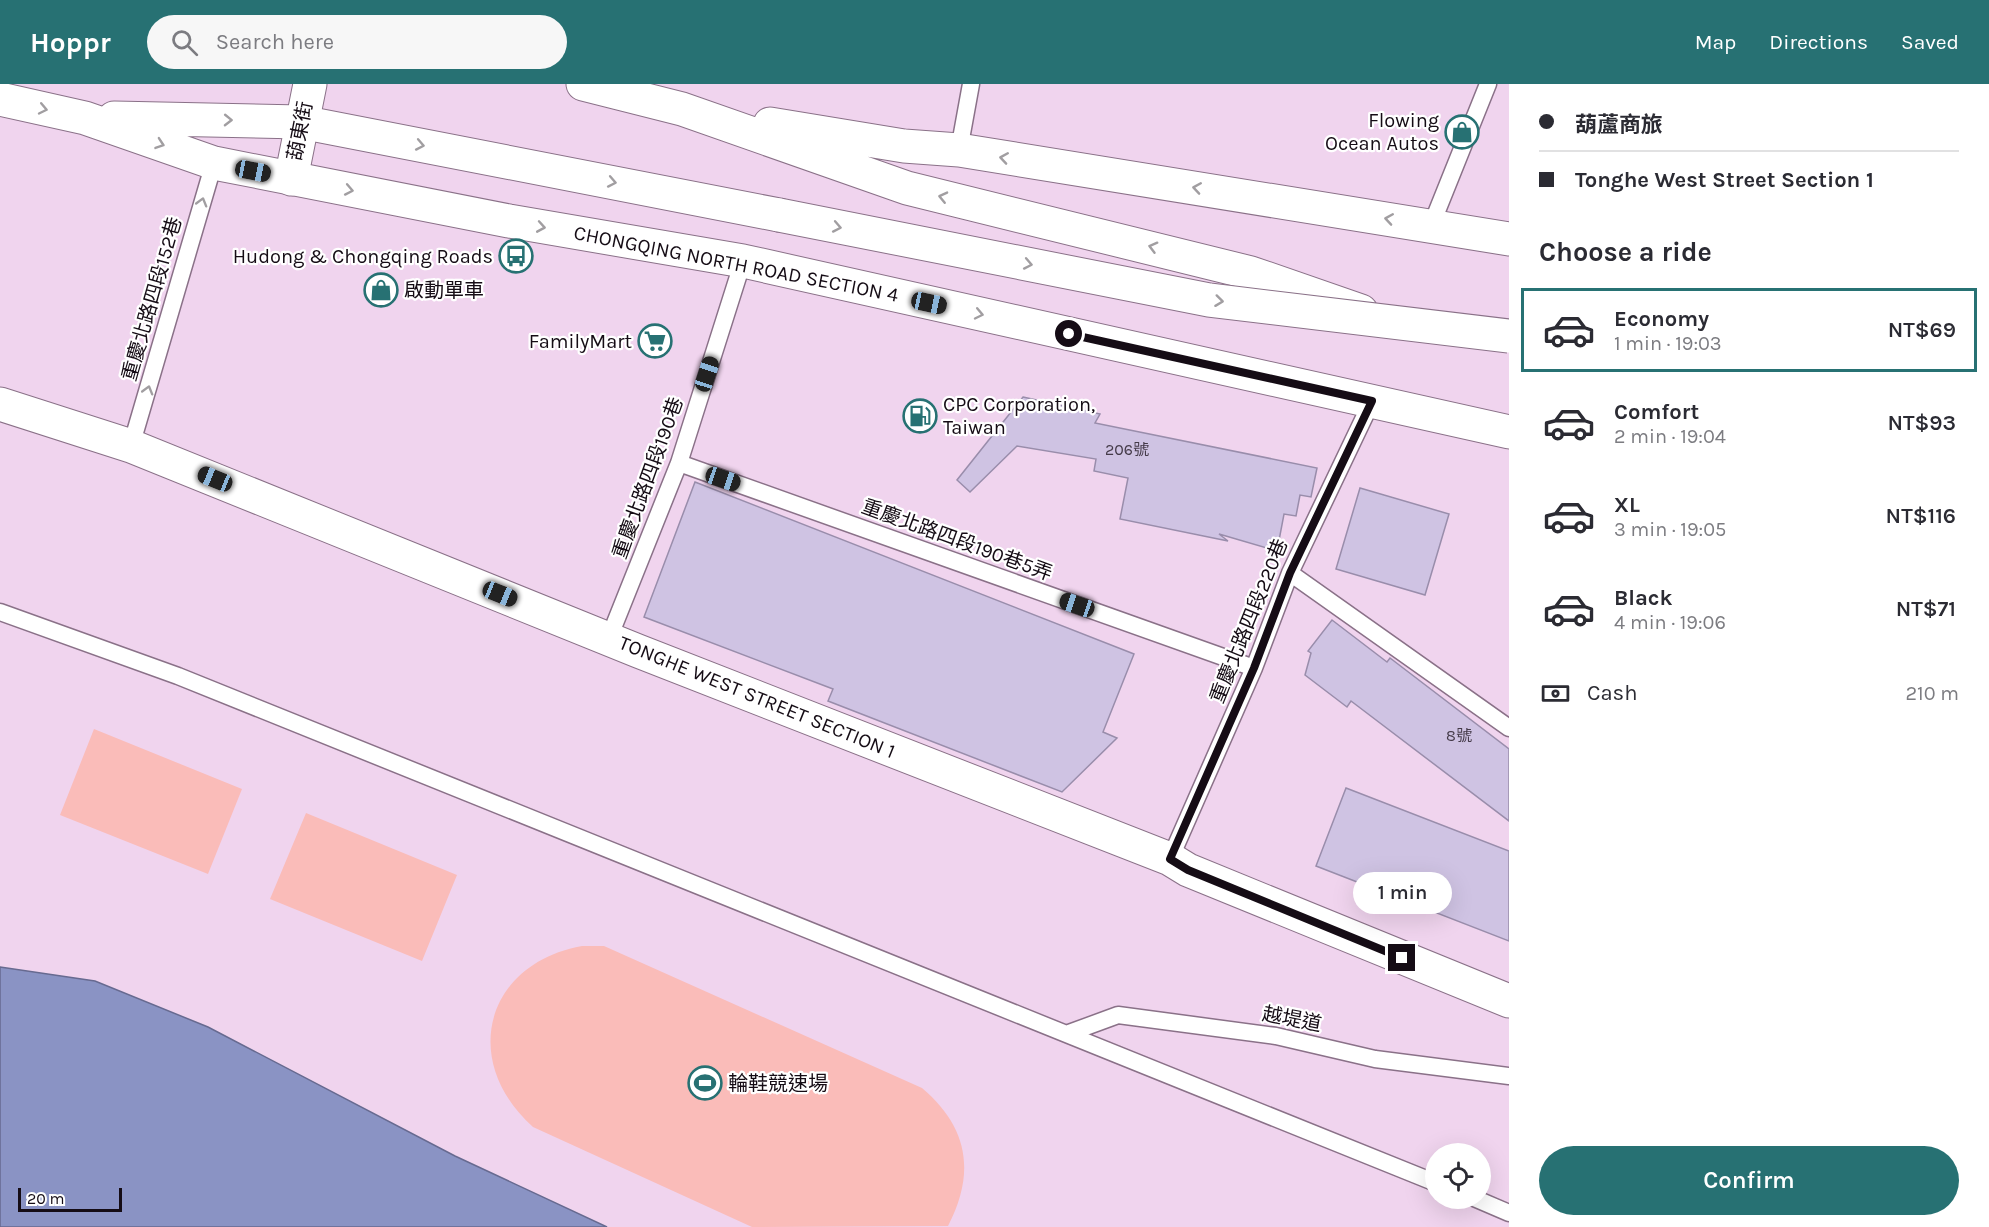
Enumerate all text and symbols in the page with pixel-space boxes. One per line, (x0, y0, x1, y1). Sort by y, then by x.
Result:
search box (147, 15, 567, 69)
text: Hoppr (30, 26, 111, 59)
icon: search (168, 26, 201, 59)
text: Search here (216, 29, 334, 55)
text: Map (1695, 30, 1736, 54)
text: Directions (1769, 30, 1868, 54)
text: Saved (1901, 30, 1959, 54)
street label: 葫東街 (283, 99, 317, 163)
one-way arrow (37, 101, 47, 114)
place label: Flowing Ocean Autos (1325, 109, 1439, 155)
text: 葫蘆商旅 (1575, 112, 1663, 138)
one-way arrow (223, 114, 232, 126)
shop icon: Flowing Ocean Autos (1444, 114, 1480, 150)
one-way arrow (154, 137, 165, 150)
one-way arrow (415, 138, 425, 151)
one-way arrow (999, 152, 1009, 164)
car (234, 159, 272, 183)
text: Tonghe West Street Section 1 (1575, 167, 1874, 193)
one-way arrow (606, 175, 616, 188)
one-way arrow (344, 183, 354, 196)
one-way arrow (1192, 183, 1201, 195)
one-way arrow (938, 191, 948, 204)
one-way arrow (195, 198, 207, 208)
street label: 重慶北路四段152巷 (118, 214, 186, 384)
one-way arrow (1385, 214, 1394, 226)
one-way arrow (535, 220, 545, 233)
one-way arrow (831, 220, 841, 233)
street label: CHONGQING NORTH ROAD SECTION 4 (572, 221, 900, 307)
text: Choose a ride (1539, 236, 1712, 268)
bus stop icon: Hudong & Chongqing Roads (498, 238, 534, 274)
one-way arrow (1148, 242, 1159, 254)
place label: Hudong & Chongqing Roads (233, 245, 493, 268)
one-way arrow (1023, 257, 1033, 270)
shop icon: 啟動單車 (363, 272, 399, 308)
place label: 啟動單車 (404, 279, 484, 302)
car (910, 290, 948, 316)
one-way arrow (1215, 294, 1224, 307)
icon: car (1542, 303, 1596, 357)
one-way arrow (974, 306, 984, 319)
text: Economy (1614, 306, 1709, 332)
text: NT$69 (1888, 317, 1956, 343)
route start (1055, 320, 1082, 347)
supermarket icon: FamilyMart (637, 323, 673, 359)
place label: FamilyMart (529, 330, 632, 353)
text: 1 min · 19:03 (1614, 332, 1722, 355)
car (693, 354, 721, 394)
one-way arrow (141, 385, 153, 396)
place label: CPC Corporation, Taiwan (943, 393, 1095, 439)
street label: 重慶北路四段190巷 (608, 394, 688, 562)
icon: car (1542, 396, 1596, 450)
fuel station icon: CPC Corporation, Taiwan (902, 398, 938, 434)
text: Comfort (1614, 399, 1699, 425)
text: NT$93 (1887, 410, 1956, 436)
text: 2 min · 19:04 (1614, 425, 1726, 448)
house number: 206號 (1105, 440, 1149, 459)
car (195, 464, 235, 494)
car (703, 465, 743, 493)
icon: car (1542, 489, 1596, 543)
text: XL (1614, 492, 1640, 518)
street label: 重慶北路四段190巷5弄 (858, 495, 1056, 585)
text: NT$116 (1886, 503, 1956, 529)
text: 3 min · 19:05 (1614, 518, 1726, 541)
street label: 重慶北路四段220巷 (1206, 536, 1292, 706)
car (480, 579, 520, 609)
icon: car (1542, 582, 1596, 636)
text: Black (1614, 585, 1673, 611)
car (1057, 591, 1097, 619)
text: NT$71 (1896, 596, 1956, 622)
text: 4 min · 19:06 (1614, 611, 1726, 634)
street label: TONGHE WEST STREET SECTION 1 (616, 631, 898, 763)
icon: cash (1539, 677, 1572, 710)
text: Cash (1587, 680, 1637, 706)
text: 210 m (1905, 682, 1959, 705)
house number: 8號 (1446, 726, 1472, 745)
callout: 1 min (1352, 871, 1452, 913)
text: 1 min (1378, 881, 1427, 904)
route end (1388, 944, 1415, 971)
street label: 越堤道 (1260, 1002, 1324, 1036)
sports icon: 輪鞋競速場 (687, 1065, 723, 1101)
place label: 輪鞋競速場 (728, 1072, 828, 1095)
map controls (1425, 1143, 1491, 1209)
button: locate (1425, 1143, 1491, 1209)
button: Confirm (1539, 1146, 1959, 1215)
scale bar (18, 1185, 122, 1212)
text: 20 m (27, 1189, 65, 1208)

